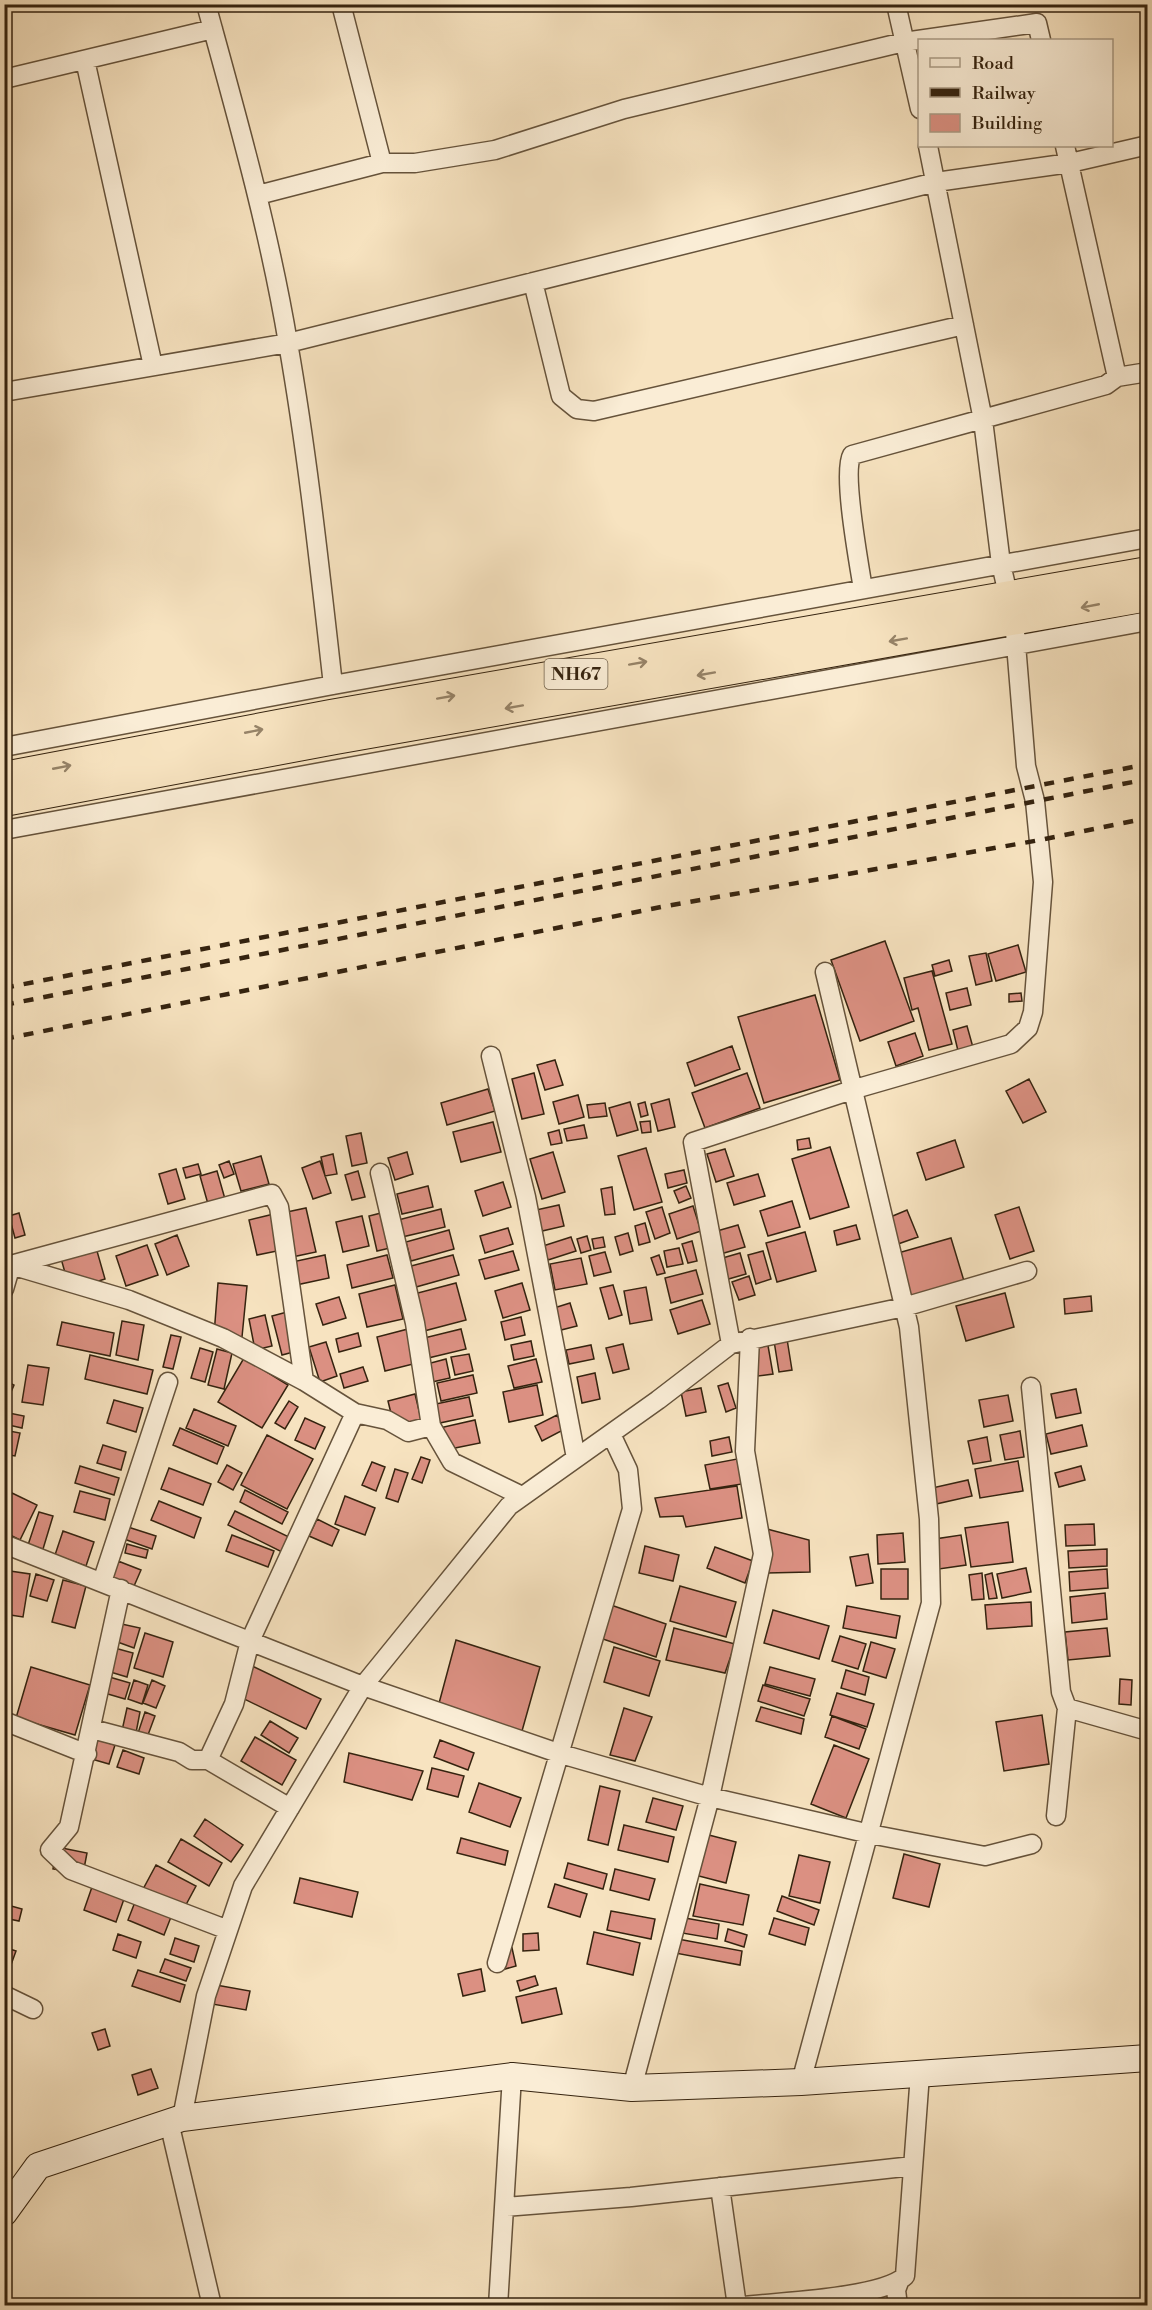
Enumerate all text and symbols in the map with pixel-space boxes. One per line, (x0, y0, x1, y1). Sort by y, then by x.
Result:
legend (918, 39, 1113, 147)
text: Road (972, 52, 1015, 75)
text: Railway (972, 82, 1036, 105)
text: Building (971, 112, 1043, 135)
one-way arrow (1081, 601, 1100, 612)
one-way arrow (889, 635, 908, 646)
one-way arrow (627, 657, 647, 668)
road number: NH67 (544, 659, 608, 689)
one-way arrow (697, 668, 716, 679)
one-way arrow (435, 691, 455, 702)
one-way arrow (504, 702, 524, 713)
one-way arrow (243, 725, 263, 736)
one-way arrow (52, 761, 71, 772)

